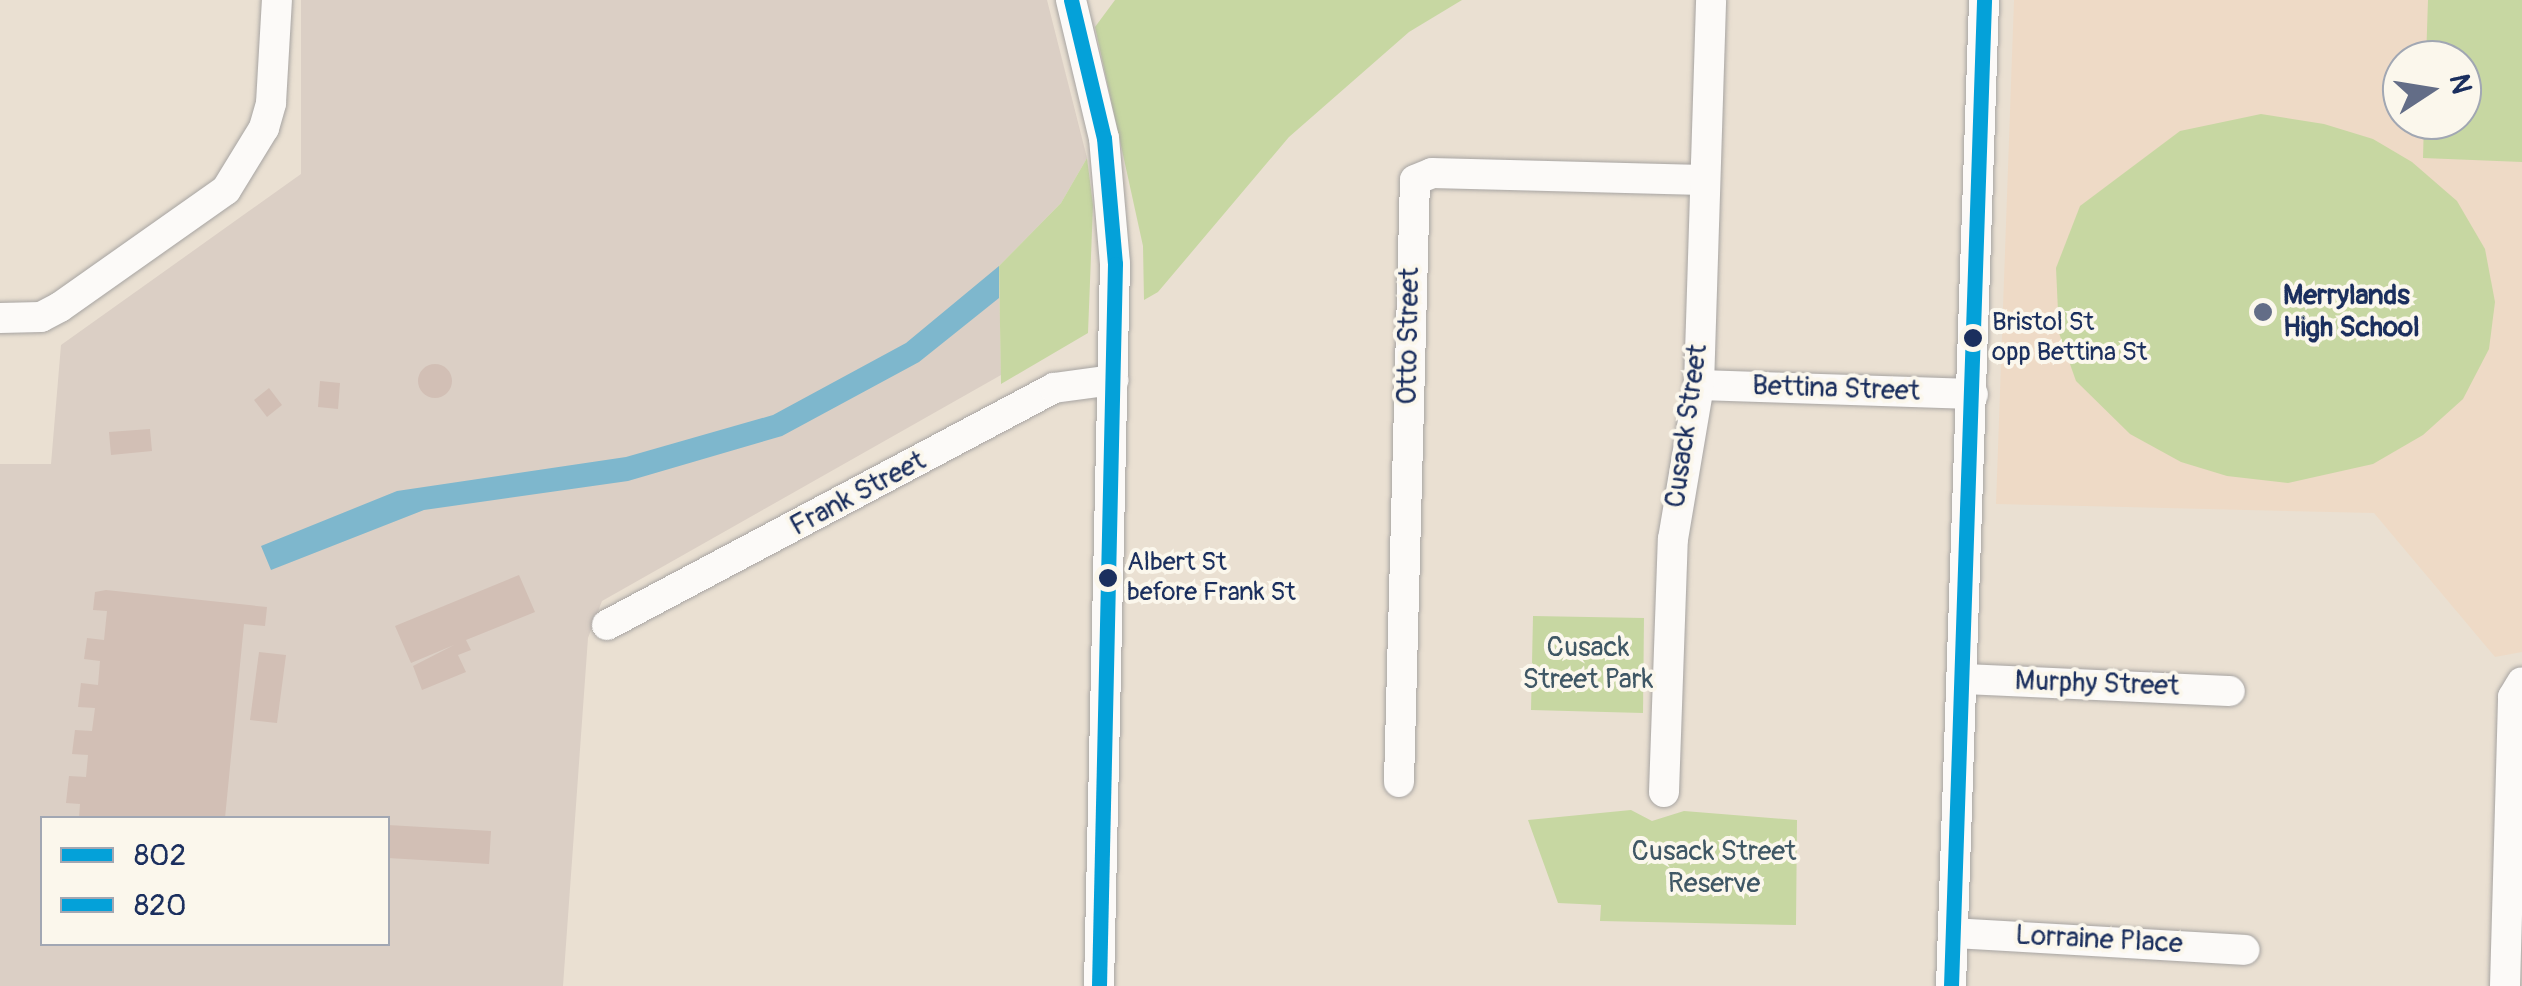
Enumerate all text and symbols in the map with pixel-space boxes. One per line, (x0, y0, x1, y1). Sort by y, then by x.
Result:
north arrow (2382, 40, 2482, 140)
text: N (2441, 71, 2479, 97)
street label: Otto Street (1391, 267, 1427, 405)
place label: Merrylands High School (2283, 279, 2420, 345)
marker: Merrylands High School (2252, 301, 2274, 323)
place label: Bristol St opp Bettina St (1992, 307, 2147, 368)
marker: Bristol St opp Bettina St (1963, 328, 1983, 348)
street label: Cusack Street (1659, 342, 1715, 510)
street label: Bettina Street (1752, 369, 1920, 409)
street label: Frank Street (785, 444, 931, 544)
place label: Albert St before Frank St (1127, 547, 1296, 608)
marker: Albert St before Frank St (1098, 568, 1118, 588)
park label: Cusack Street Park (1522, 631, 1654, 697)
street label: Murphy Street (2014, 664, 2180, 704)
legend (40, 816, 390, 946)
park label: Cusack Street Reserve (1632, 835, 1796, 901)
text: 802 (134, 837, 186, 874)
text: 820 (134, 887, 186, 924)
street label: Lorraine Place (2015, 919, 2183, 961)

